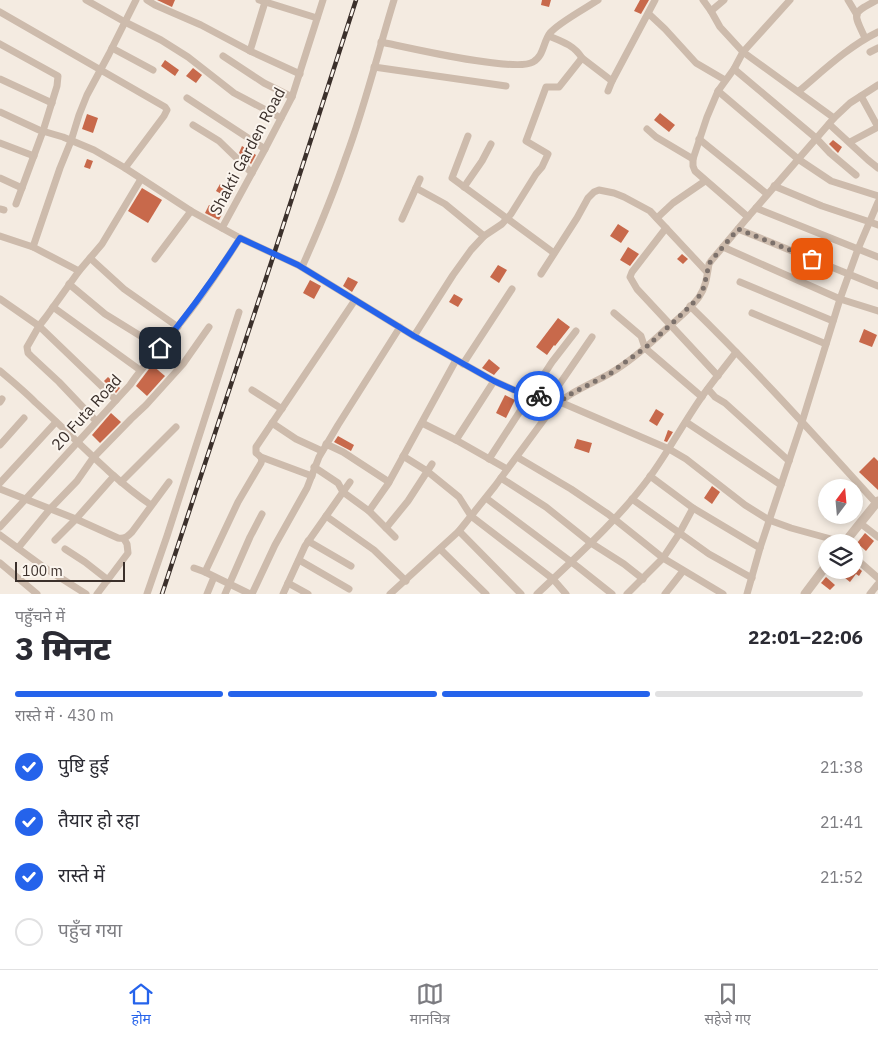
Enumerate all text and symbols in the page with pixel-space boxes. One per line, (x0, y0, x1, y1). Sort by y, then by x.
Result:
street label: Shakti Garden Road (205, 84, 289, 218)
pin (791, 238, 833, 280)
icon: bag (798, 245, 826, 273)
pin (139, 327, 181, 369)
icon: home (146, 334, 174, 362)
street label: 20 Futa Road (47, 370, 125, 454)
courier (514, 371, 564, 421)
icon: bike (525, 382, 553, 410)
north arrow (818, 479, 862, 524)
map controls (818, 479, 863, 579)
button: layers (818, 534, 863, 579)
scale bar (15, 559, 125, 582)
text: 100 m (22, 562, 63, 580)
text: पहुँचने में (15, 606, 65, 626)
text: 22:01–22:06 (748, 625, 863, 649)
text: 3 मिनट (15, 627, 111, 669)
text: रास्ते में · 430 m (15, 705, 114, 725)
icon: check (15, 753, 43, 781)
text: पुष्टि हुई (58, 753, 109, 777)
text: 21:38 (820, 757, 863, 777)
icon: check (15, 808, 43, 836)
text: तैयार हो रहा (58, 808, 139, 832)
text: 21:41 (820, 812, 863, 832)
icon: check (15, 863, 43, 891)
text: रास्ते में (58, 863, 105, 887)
text: 21:52 (820, 867, 863, 887)
text: पहुँच गया (58, 918, 122, 942)
tab: होम (127, 980, 155, 1030)
tab: मानचित्र (410, 980, 450, 1030)
tab: सहेजे गए (704, 980, 751, 1030)

